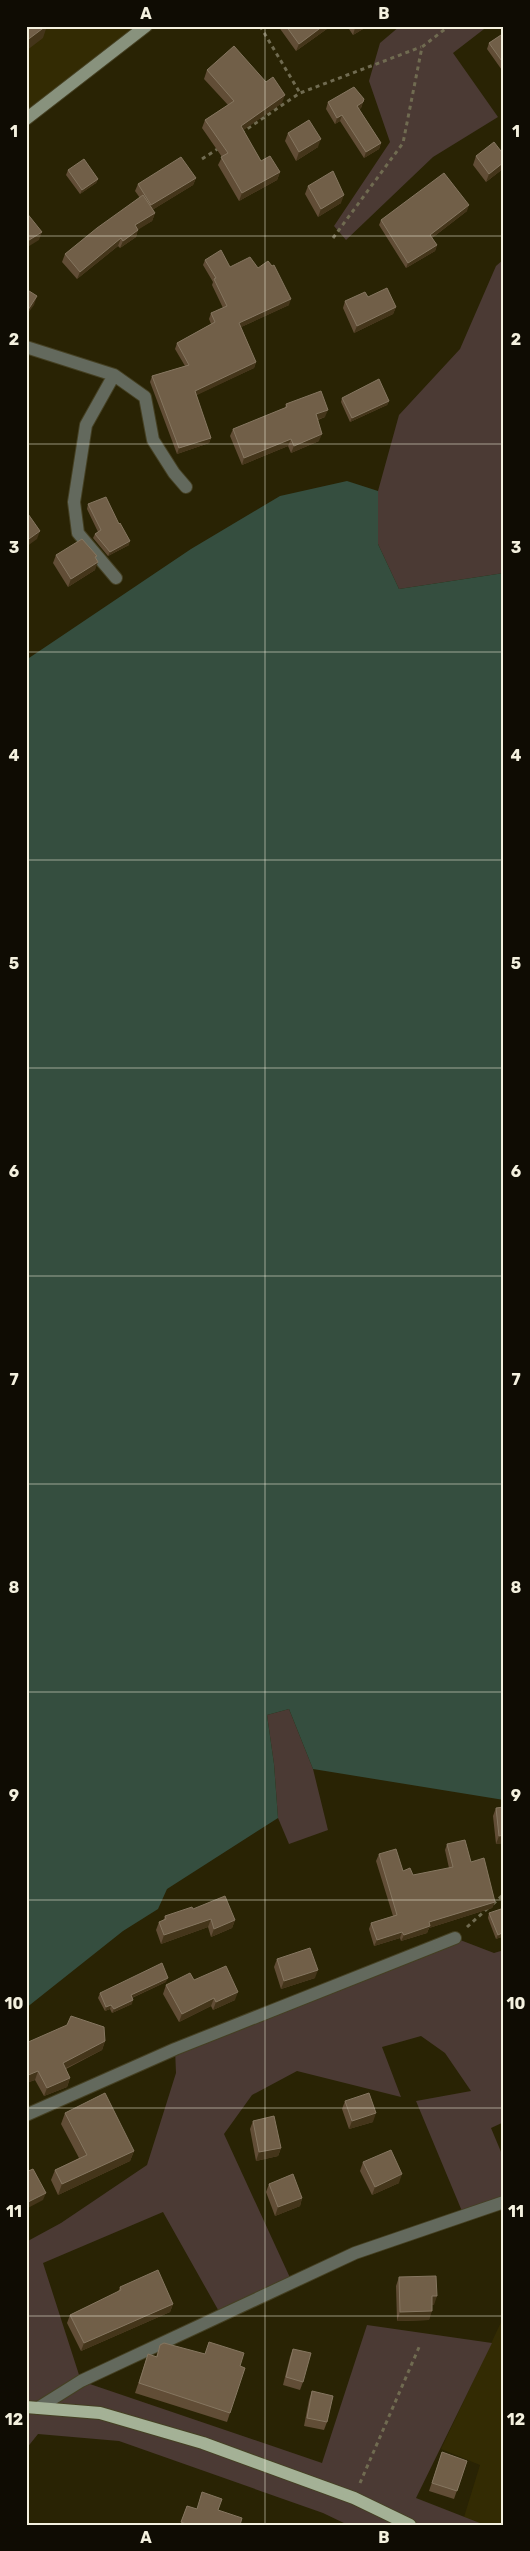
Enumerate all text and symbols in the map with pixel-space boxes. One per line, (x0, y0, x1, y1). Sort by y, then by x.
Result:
text: A (140, 4, 152, 23)
text: B (378, 4, 390, 23)
text: 1 (10, 122, 18, 141)
text: 1 (512, 122, 520, 141)
text: 2 (9, 330, 19, 349)
text: 2 (511, 330, 521, 349)
text: 3 (9, 538, 19, 557)
text: 3 (511, 538, 521, 557)
text: 4 (9, 746, 20, 765)
text: 4 (511, 746, 522, 765)
text: 5 (9, 954, 19, 973)
text: 5 (511, 954, 521, 973)
text: 6 (9, 1162, 19, 1181)
text: 6 (511, 1162, 521, 1181)
text: 7 (9, 1370, 19, 1389)
text: 7 (511, 1370, 521, 1389)
text: 8 (9, 1578, 20, 1597)
text: 8 (511, 1578, 522, 1597)
text: 9 (9, 1786, 19, 1805)
text: 9 (511, 1786, 521, 1805)
text: 10 (5, 1994, 24, 2013)
text: 10 (507, 1994, 526, 2013)
text: 11 (6, 2202, 22, 2221)
text: 11 (508, 2202, 524, 2221)
text: 12 (5, 2410, 23, 2429)
text: 12 (507, 2410, 525, 2429)
text: A (140, 2528, 152, 2547)
text: B (378, 2528, 390, 2547)

